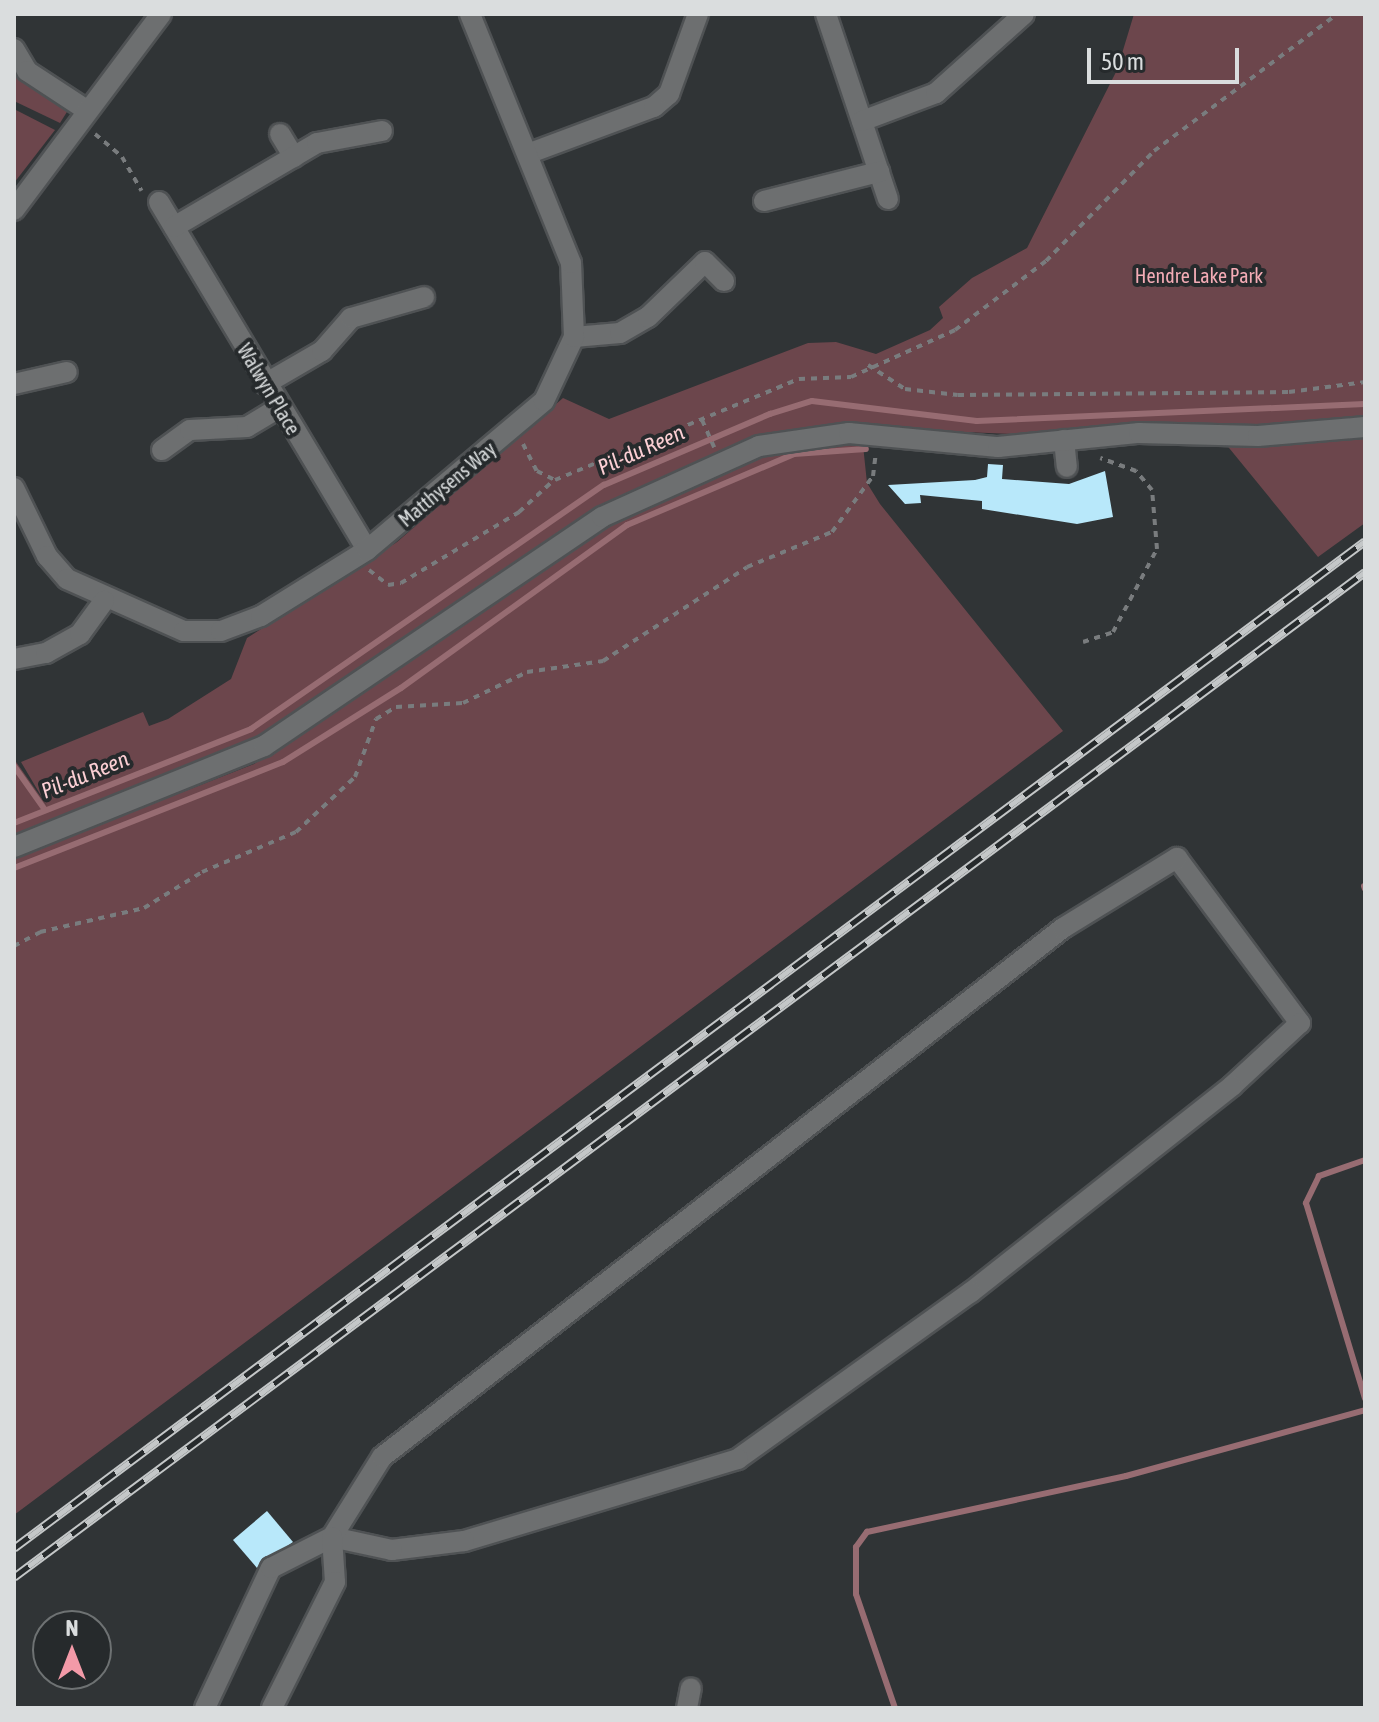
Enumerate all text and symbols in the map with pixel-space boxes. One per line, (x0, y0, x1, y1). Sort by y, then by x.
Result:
scale bar (1091, 32, 1243, 82)
text: 50 m (1101, 48, 1144, 75)
park label: Hendre Lake Park (1135, 263, 1263, 287)
street label: Walwyn Place (232, 339, 306, 439)
water label: Pil-du Reen (594, 419, 688, 481)
street label: Matthysens Way (394, 436, 500, 532)
water label: Pil-du Reen (37, 746, 133, 804)
north arrow (32, 1610, 112, 1690)
text: N (66, 1615, 78, 1641)

